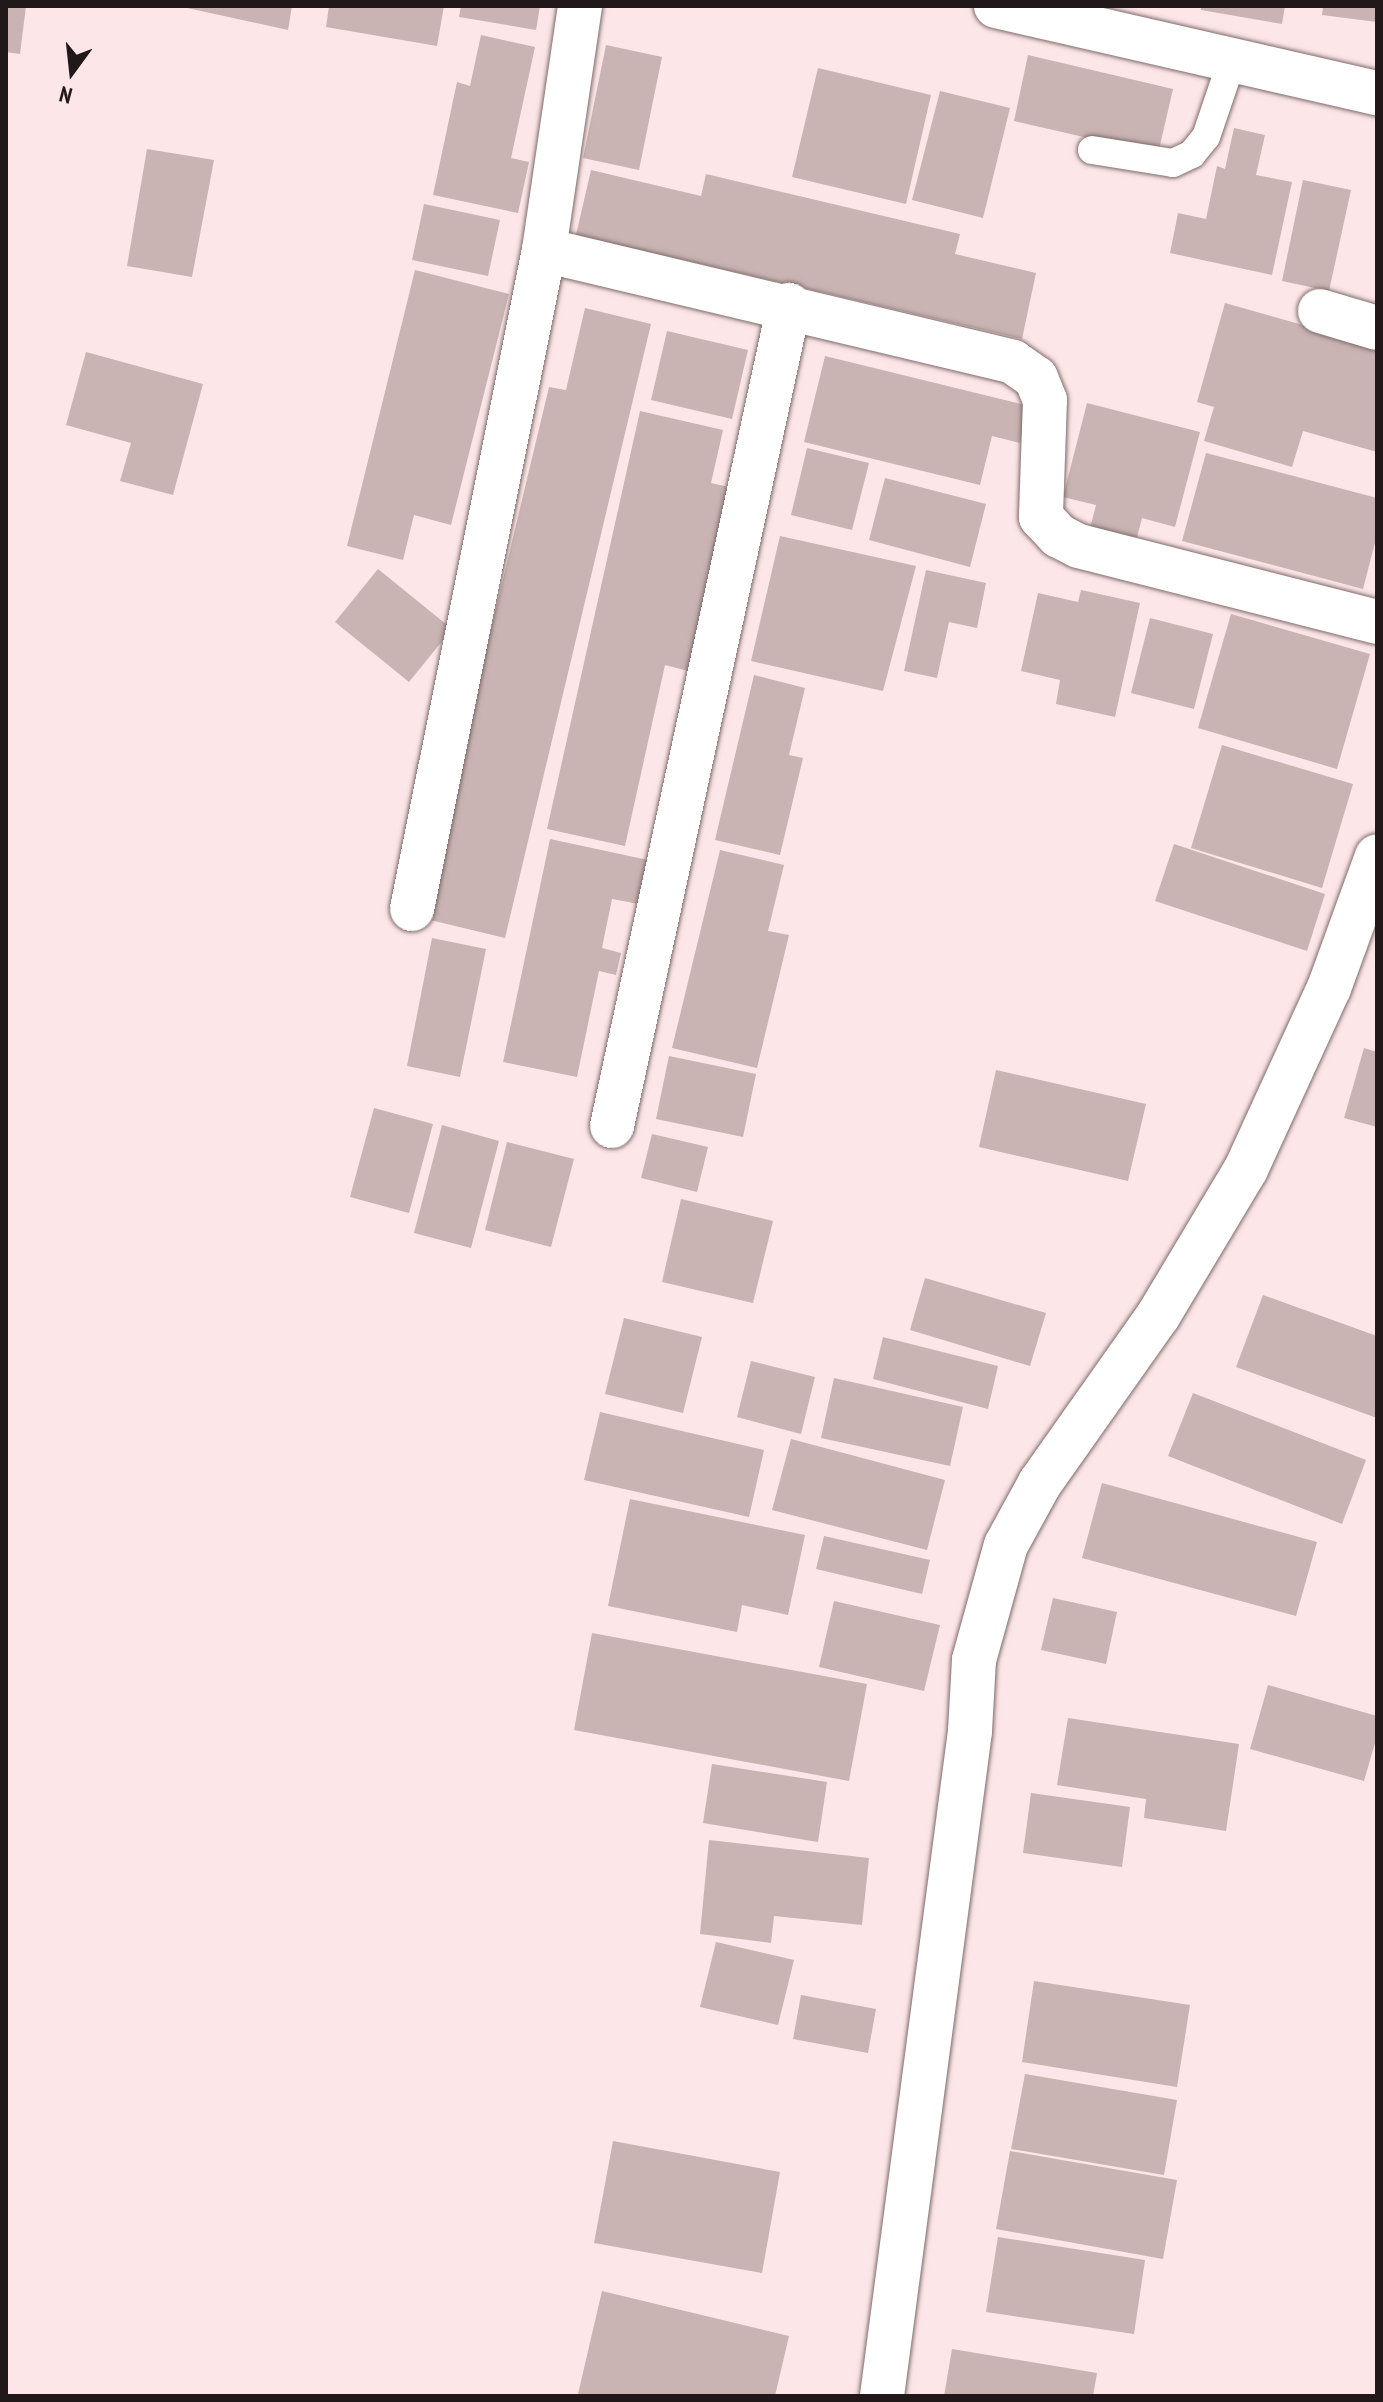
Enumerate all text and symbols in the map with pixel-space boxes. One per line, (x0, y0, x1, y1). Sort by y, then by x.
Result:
north arrow (32, 32, 112, 112)
text: N (56, 80, 75, 110)

